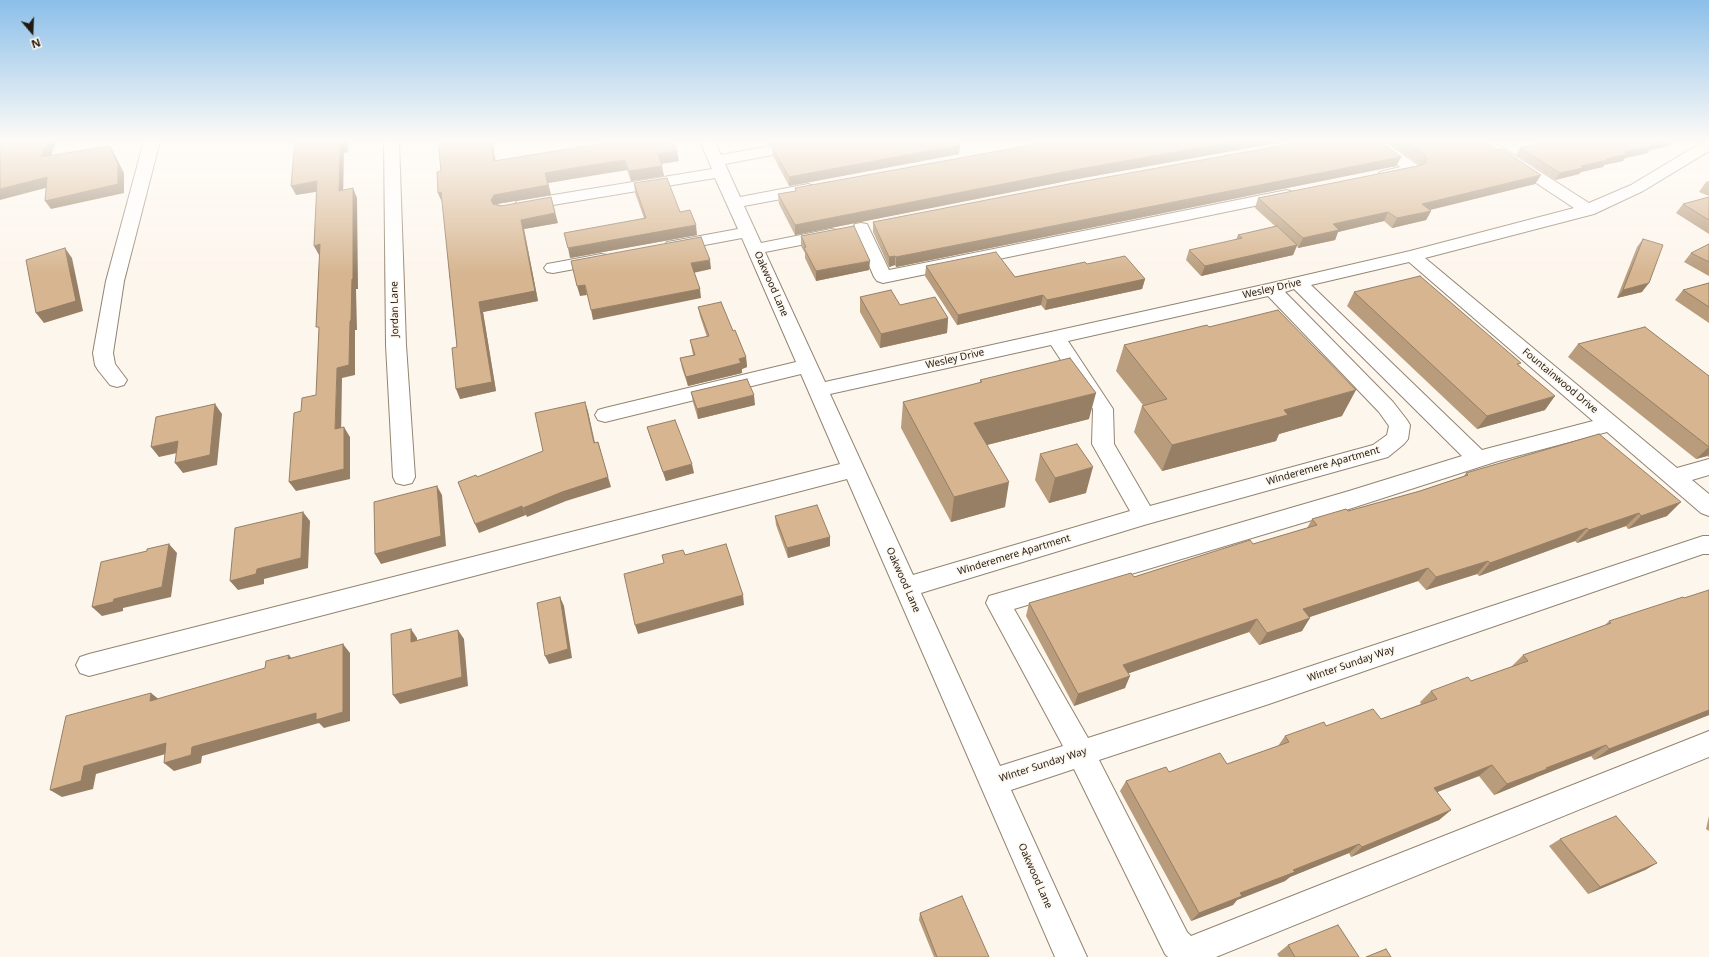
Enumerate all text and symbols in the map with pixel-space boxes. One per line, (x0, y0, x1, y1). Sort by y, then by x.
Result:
north arrow (12, 12, 52, 52)
text: N (29, 35, 43, 52)
street label: Oakwood Lane (751, 250, 791, 318)
street label: Wesley Drive (1241, 276, 1303, 302)
street label: Jordan Lane (389, 281, 401, 337)
street label: Wesley Drive (924, 346, 986, 372)
street label: Fountainwood Drive (1520, 346, 1600, 416)
street label: Winderemere Apartment (1265, 444, 1381, 488)
street label: Winderemere Apartment (956, 532, 1072, 578)
street label: Oakwood Lane (883, 546, 923, 614)
street label: Winter Sunday Way (1306, 643, 1396, 685)
street label: Winter Sunday Way (998, 745, 1088, 785)
street label: Oakwood Lane (1015, 842, 1055, 910)

